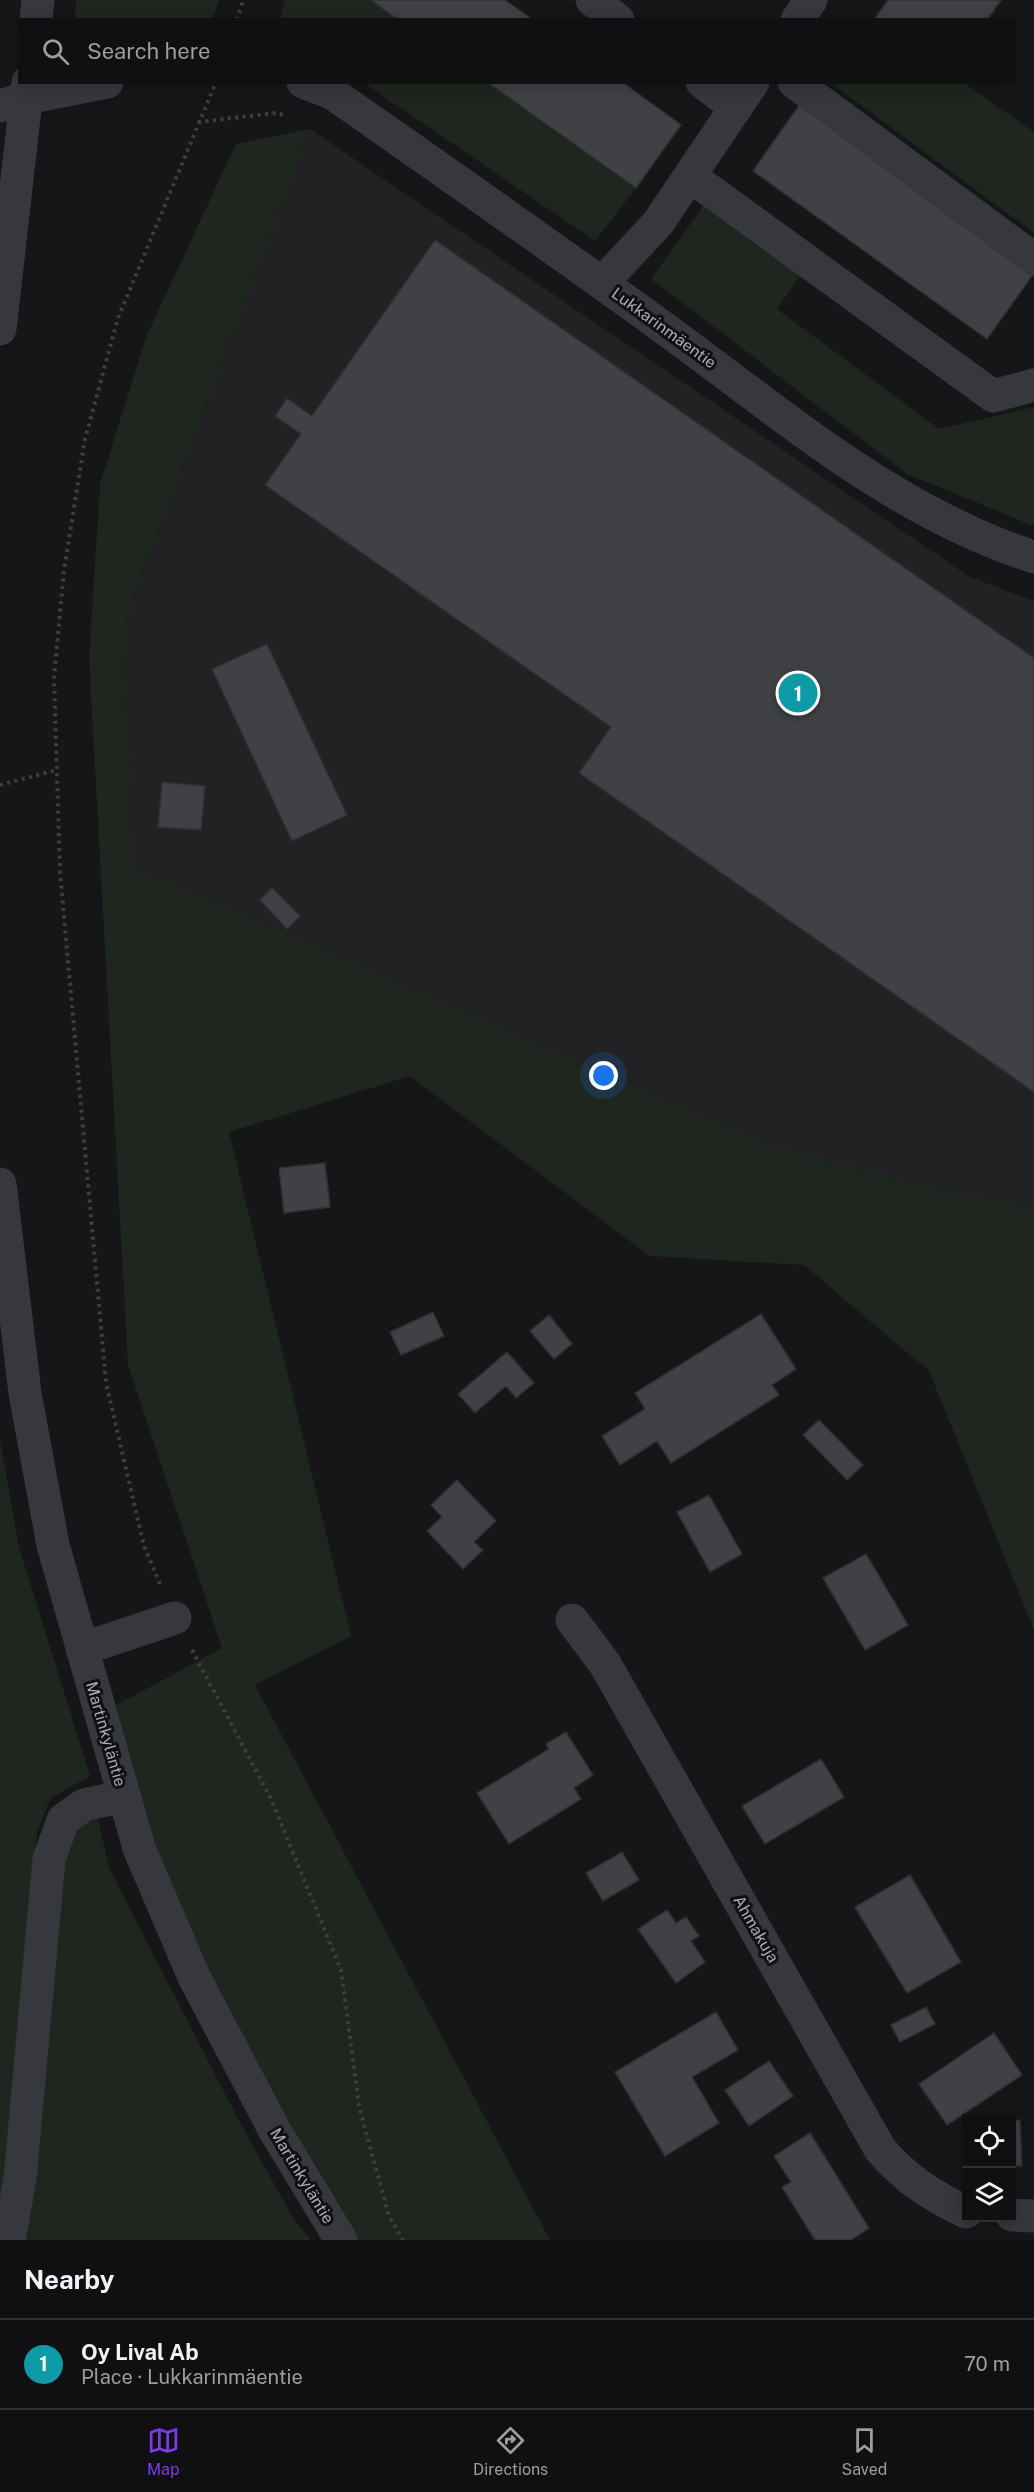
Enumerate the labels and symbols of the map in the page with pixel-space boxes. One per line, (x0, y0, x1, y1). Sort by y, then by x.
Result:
street label: Lukkarinmäentie (608, 284, 720, 372)
pin: 1 (778, 670, 818, 716)
your location (589, 1061, 618, 1090)
street label: Martinkyläntie (82, 1679, 130, 1789)
street label: Ahmakuja (729, 1892, 783, 1966)
street label: Martinkyläntie (266, 2125, 338, 2227)

